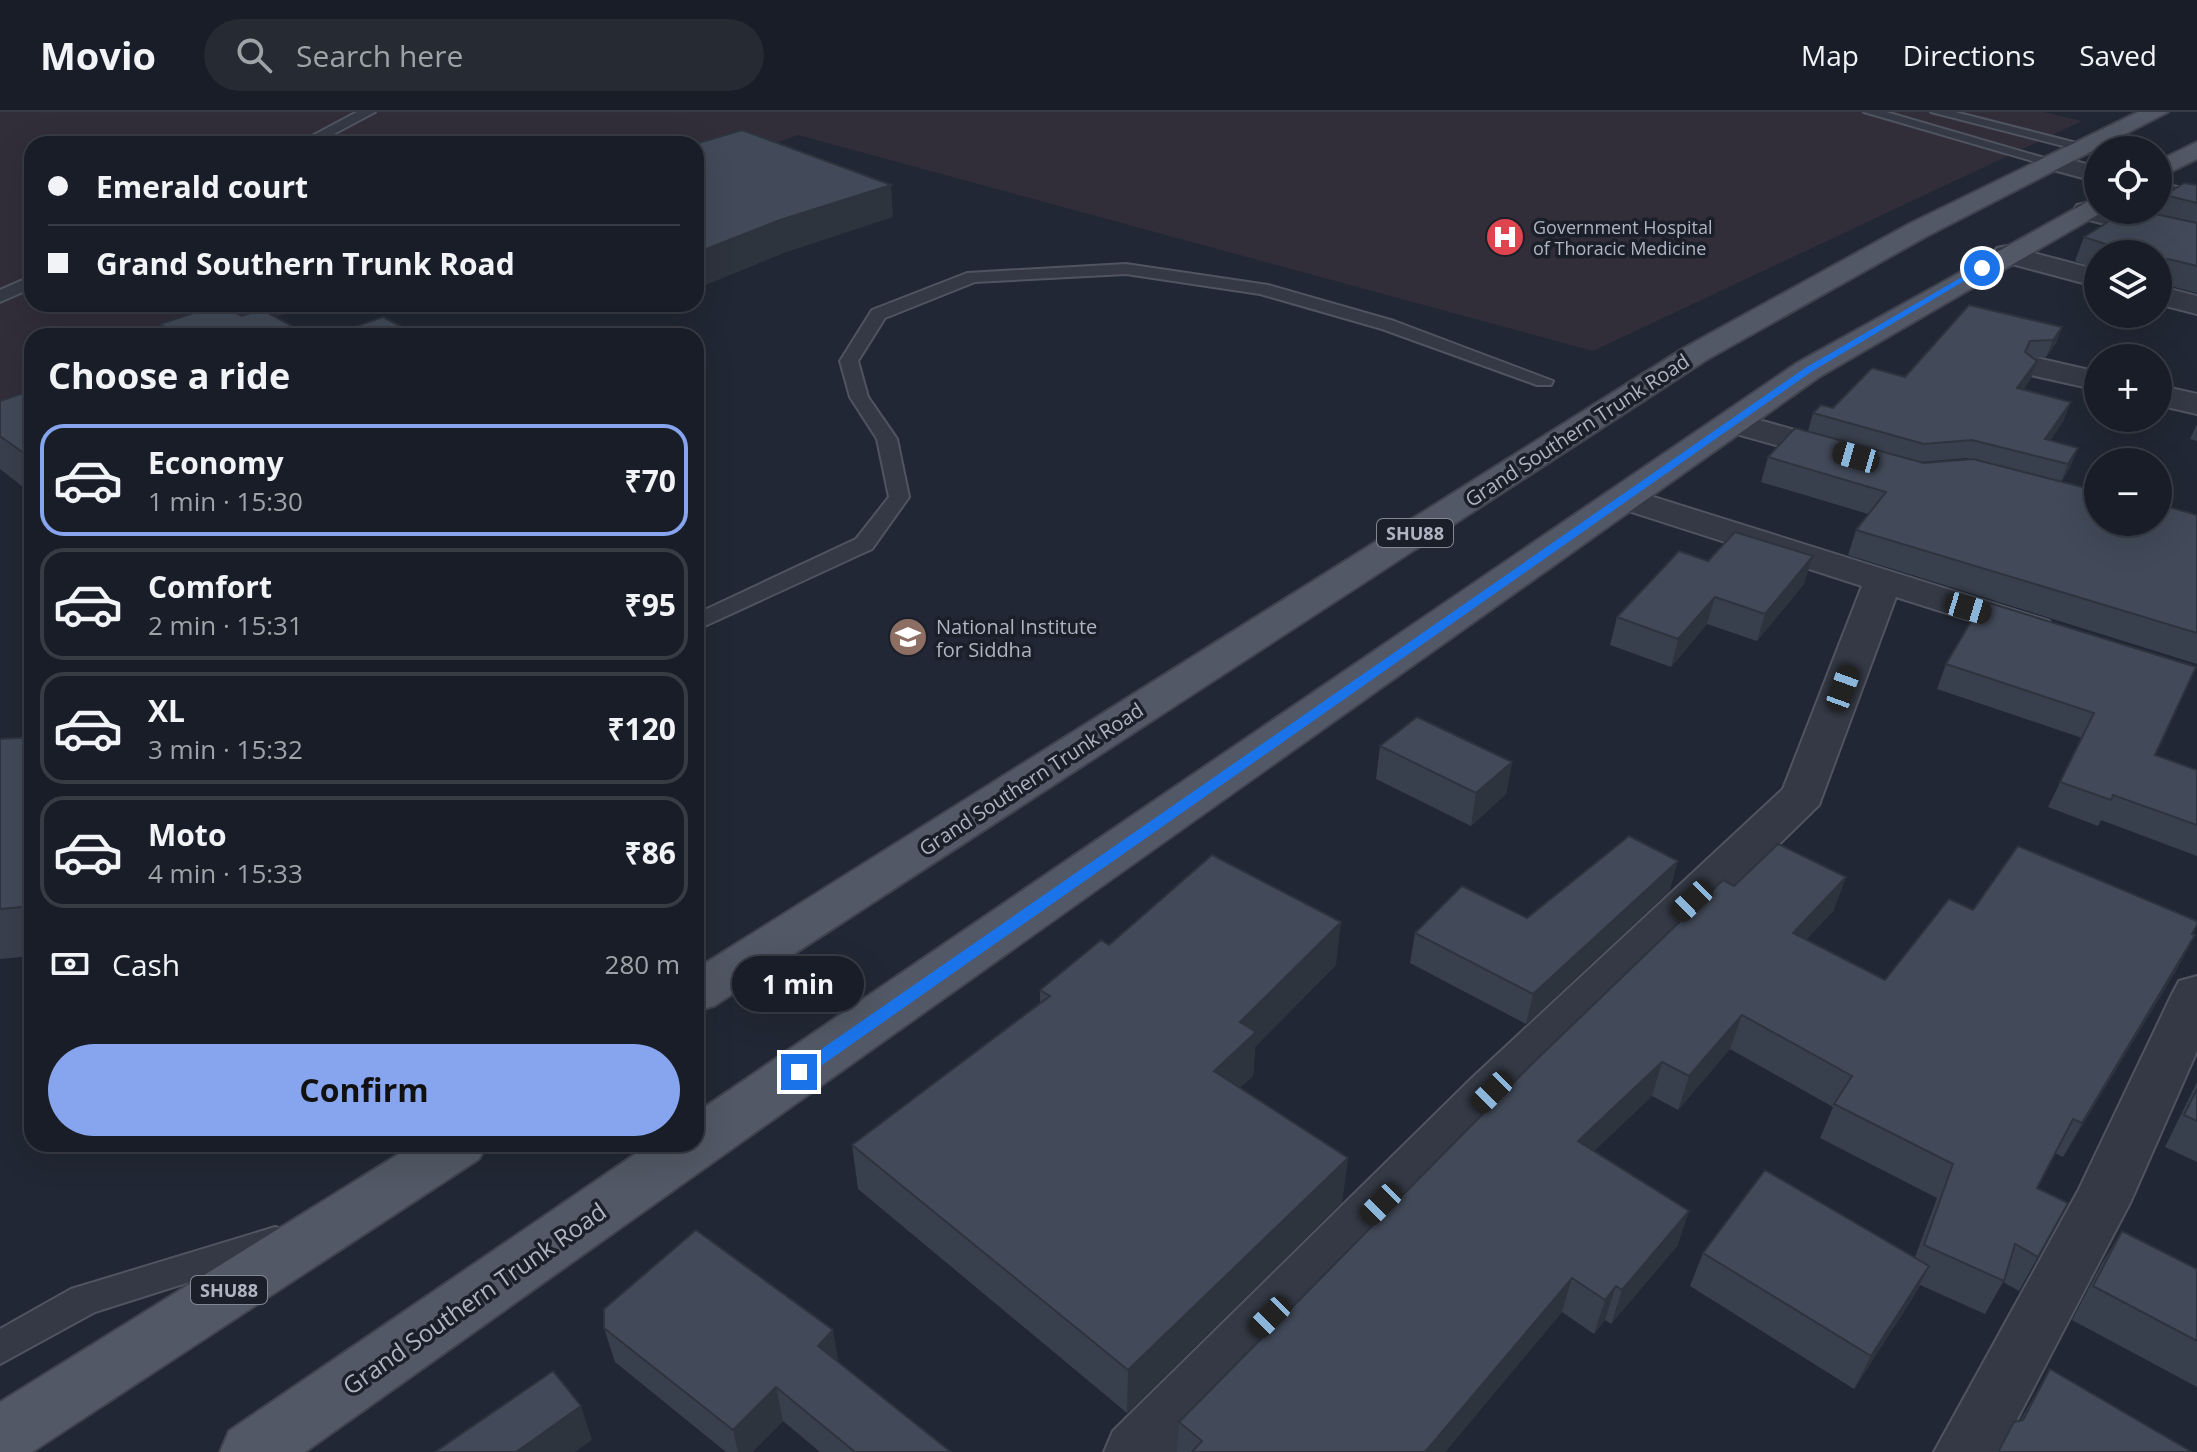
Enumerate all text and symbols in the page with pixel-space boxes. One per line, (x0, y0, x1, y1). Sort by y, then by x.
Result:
search box (204, 19, 764, 91)
text: Movio (40, 29, 156, 81)
icon: search (232, 33, 276, 77)
text: Search here (296, 35, 463, 76)
text: Map (1801, 36, 1859, 74)
text: Directions (1903, 36, 2035, 74)
text: Saved (2079, 36, 2157, 74)
map controls (2084, 136, 2172, 536)
button: locate (2084, 136, 2172, 224)
text: Emerald court (96, 166, 308, 207)
place label: Government Hospital of Thoracic Medicine (1533, 215, 1713, 260)
hospital icon: Government Hospital of Thoracic Medicine (1484, 216, 1526, 258)
button: layers (2084, 240, 2172, 328)
text: Grand Southern Trunk Road (96, 243, 515, 284)
route start (1964, 250, 2000, 286)
button: + (2084, 344, 2172, 432)
street label: Grand Southern Trunk Road (1460, 347, 1694, 513)
text: Choose a ride (48, 351, 290, 400)
car (1830, 439, 1882, 475)
text: Economy (148, 442, 284, 483)
icon: car (52, 444, 124, 516)
button: − (2084, 448, 2172, 536)
text: ₹70 (625, 460, 676, 501)
text: 1 min · 15:30 (148, 483, 303, 519)
road number: SHU88 (1377, 519, 1453, 547)
text: Comfort (148, 566, 272, 607)
icon: car (52, 568, 124, 640)
text: ₹95 (625, 584, 676, 625)
car (1942, 590, 1994, 626)
text: 2 min · 15:31 (148, 607, 303, 643)
place label: National Institute for Siddha (936, 613, 1097, 663)
school or university icon: National Institute for Siddha (887, 616, 929, 658)
car (1824, 661, 1862, 715)
text: XL (148, 690, 185, 731)
icon: car (52, 692, 124, 764)
street label: Grand Southern Trunk Road (914, 696, 1148, 862)
text: ₹120 (607, 708, 676, 749)
text: 3 min · 15:32 (148, 731, 303, 767)
text: Moto (148, 814, 226, 855)
icon: car (52, 816, 124, 888)
text: ₹86 (625, 832, 676, 873)
text: 4 min · 15:33 (148, 855, 303, 891)
car (1666, 876, 1718, 926)
icon: cash (48, 942, 92, 986)
text: Cash (112, 944, 180, 985)
text: 280 m (605, 946, 680, 982)
callout: 1 min (733, 956, 865, 1012)
text: 1 min (762, 966, 834, 1002)
button: Confirm (48, 1044, 680, 1136)
route end (781, 1054, 817, 1090)
car (1467, 1067, 1517, 1117)
car (1356, 1179, 1406, 1229)
street label: Grand Southern Trunk Road (336, 1194, 612, 1402)
road number: SHU88 (191, 1276, 267, 1304)
car (1245, 1292, 1295, 1342)

